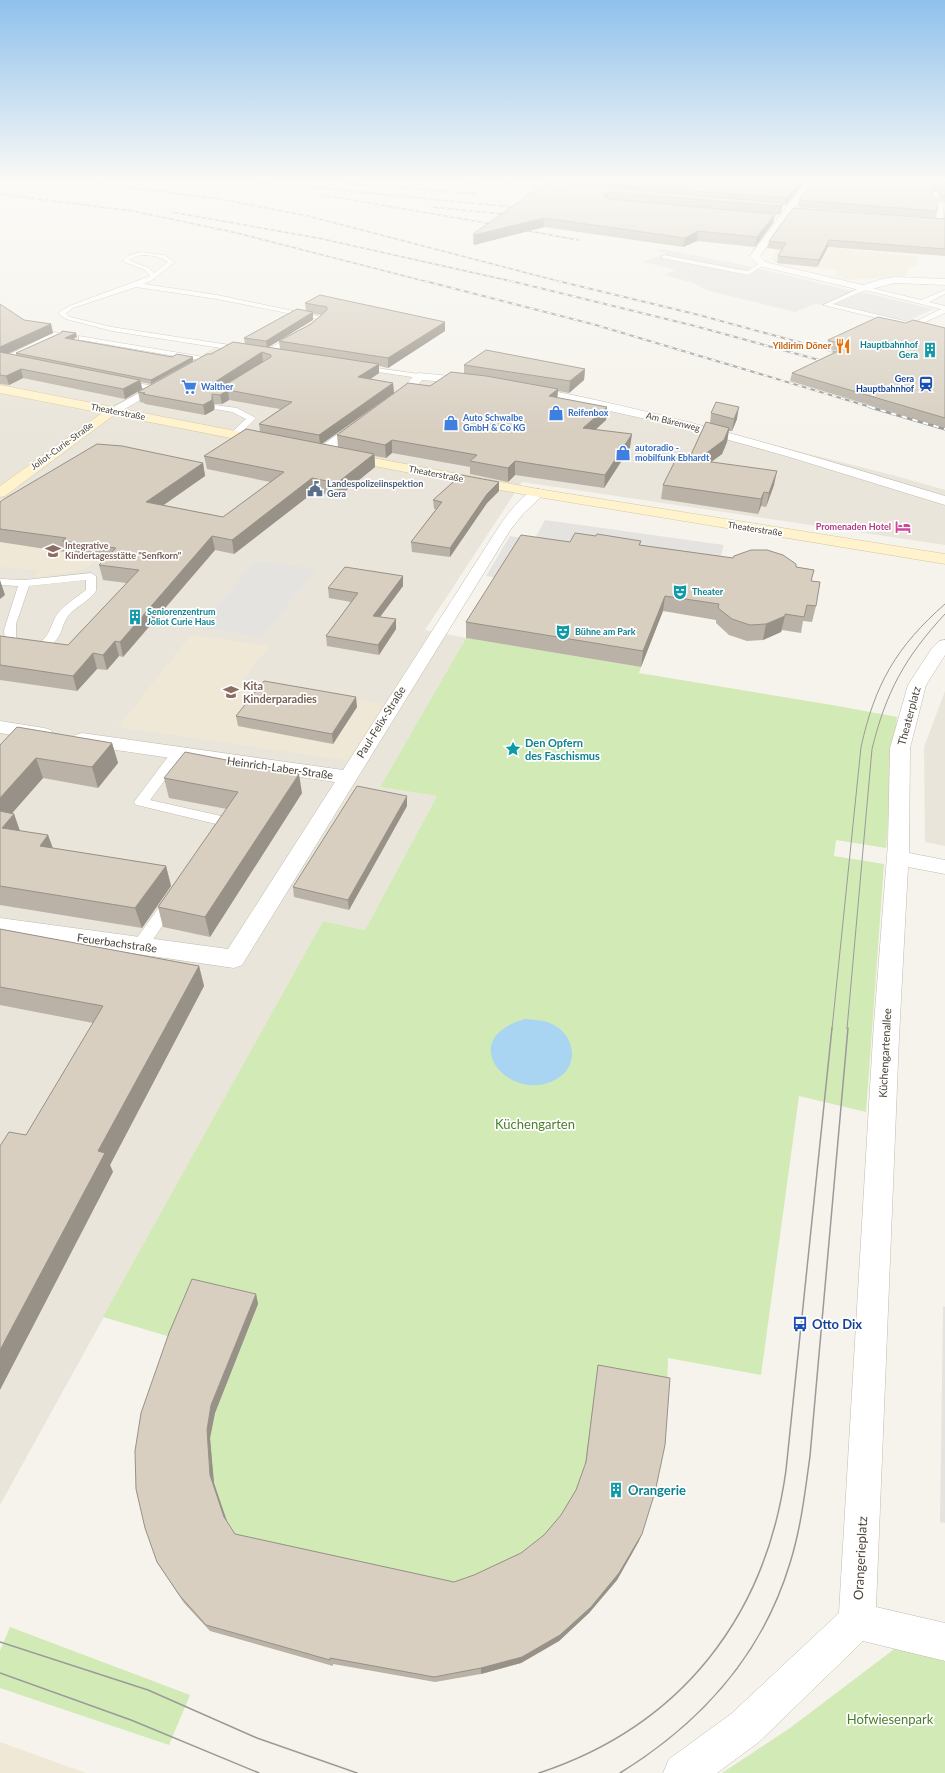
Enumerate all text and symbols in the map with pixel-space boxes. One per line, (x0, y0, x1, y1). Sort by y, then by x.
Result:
restaurant icon: Yildirim Döner (834, 337, 852, 355)
place label: Hauptbahnhof Gera (860, 339, 919, 360)
place label: Yildirim Döner (772, 340, 832, 351)
building icon: Hauptbahnhof Gera (921, 341, 939, 359)
place label: Gera Hauptbahnhof (856, 373, 915, 394)
station icon: Gera Hauptbahnhof (917, 375, 935, 393)
supermarket icon: Walther (180, 378, 198, 396)
place label: Walther (201, 381, 234, 392)
street label: Theaterstraße (90, 401, 147, 422)
shop icon: Reifenbox (547, 404, 565, 422)
place label: Reifenbox (568, 407, 609, 418)
street label: Am Bärenweg (645, 409, 702, 434)
place label: Auto Schwalbe GmbH & Co KG (462, 412, 526, 433)
shop icon: Auto Schwalbe GmbH & Co KG (442, 414, 460, 432)
street label: Joliot-Curie-Straße (28, 419, 95, 472)
place label: autoradio - mobilfunk Ebhardt (635, 442, 710, 463)
shop icon: autoradio - mobilfunk Ebhardt (614, 444, 632, 462)
street label: Theaterstraße (408, 463, 465, 484)
place label: Landespolizeiinspektion Gera (327, 478, 423, 499)
public building icon: Landespolizeiinspektion Gera (306, 480, 324, 498)
hotel icon: Promenaden Hotel (894, 518, 912, 536)
street label: Theaterstraße (727, 519, 784, 538)
place label: Promenaden Hotel (816, 521, 891, 532)
place label: Integrative Kindertagesstätte "Senfkorn" (65, 540, 182, 561)
school or university icon: Integrative Kindertagesstätte "Senfkorn" (44, 542, 62, 560)
theatre icon: Theater (671, 583, 689, 601)
place label: Theater (692, 586, 724, 597)
place label: Seniorenzentrum Joliot Curie Haus (147, 606, 216, 627)
building icon: Seniorenzentrum Joliot Curie Haus (126, 608, 144, 626)
theatre icon: Bühne am Park (554, 623, 572, 641)
place label: Bühne am Park (575, 626, 636, 637)
place label: Kita Kinderparadies (243, 679, 317, 705)
school or university icon: Kita Kinderparadies (222, 683, 240, 701)
street label: Paul-Felix-Straße (353, 683, 408, 760)
street label: Theaterplatz (894, 685, 923, 747)
place label: Den Opfern des Faschismus (525, 736, 600, 762)
place icon: Den Opfern des Faschismus (504, 740, 522, 758)
street label: Heinrich-Laber-Straße (226, 754, 334, 781)
street label: Feuerbachstraße (76, 930, 158, 955)
street label: Küchengartenallee (876, 1008, 893, 1098)
park label: Küchengarten (495, 1116, 575, 1132)
bus stop icon: Otto Dix (791, 1315, 809, 1333)
place label: Otto Dix (812, 1316, 862, 1332)
building icon: Orangerie (607, 1481, 625, 1499)
place label: Orangerie (628, 1482, 686, 1498)
street label: Orangerieplatz (850, 1515, 870, 1600)
park label: Hofwiesenpark (847, 1711, 934, 1727)

